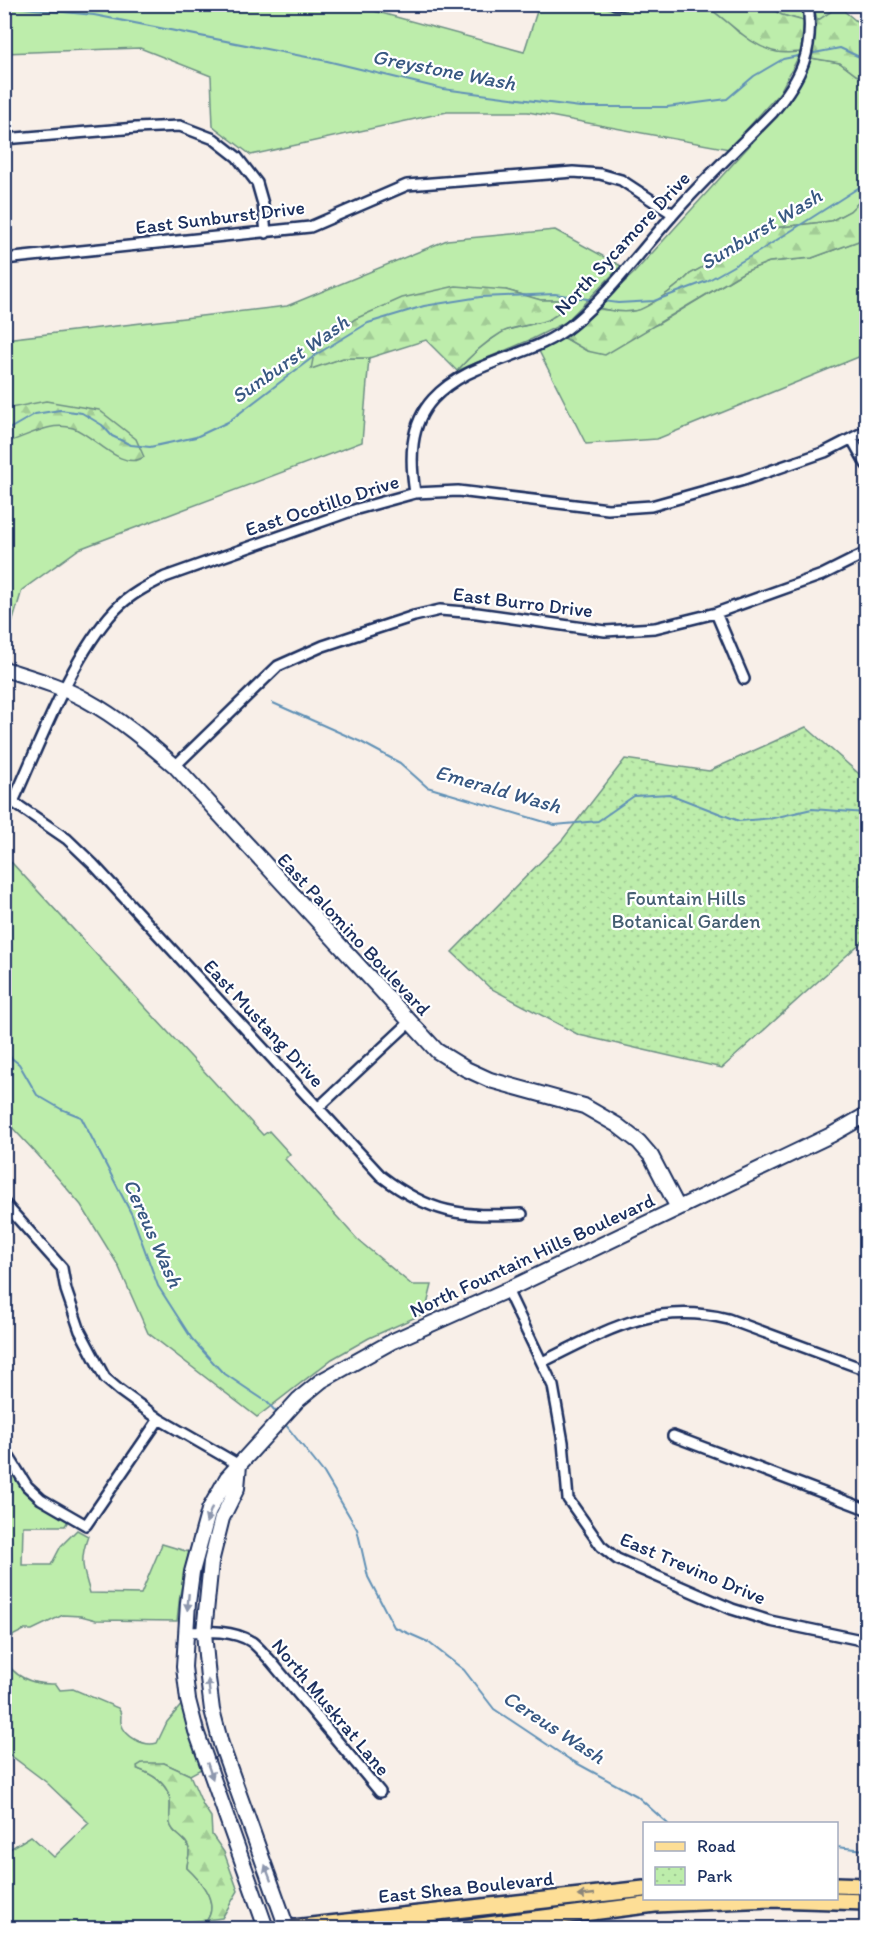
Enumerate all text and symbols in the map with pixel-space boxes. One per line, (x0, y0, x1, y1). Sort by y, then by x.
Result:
water label: Greystone Wash (370, 43, 519, 96)
street label: North Sycamore Drive (549, 166, 695, 320)
water label: Sunburst Wash (695, 182, 827, 275)
street label: East Sunburst Drive (134, 195, 306, 239)
water label: Sunburst Wash (226, 309, 354, 408)
street label: East Ocotillo Drive (242, 469, 402, 541)
street label: East Burro Drive (452, 582, 594, 622)
water label: Emerald Wash (433, 759, 564, 819)
street label: East Palomino Boulevard (272, 848, 436, 1021)
park label: Fountain Hills Botanical Garden (611, 886, 761, 933)
street label: East Mustang Drive (198, 954, 330, 1092)
water label: Cereus Wash (118, 1175, 189, 1292)
street label: North Fountain Hills Boulevard (406, 1188, 658, 1322)
one-way arrow (203, 1506, 213, 1524)
street label: East Trevino Drive (617, 1526, 769, 1610)
one-way arrow (183, 1593, 193, 1612)
street label: North Muskrat Lane (267, 1634, 395, 1780)
one-way arrow (204, 1678, 214, 1697)
water label: Cereus Wash (499, 1684, 611, 1769)
one-way arrow (206, 1762, 216, 1780)
legend (643, 1822, 838, 1900)
text: Road (697, 1835, 736, 1857)
one-way arrow (262, 1864, 272, 1882)
text: Park (697, 1865, 732, 1887)
street label: East Shea Boulevard (377, 1866, 555, 1908)
one-way arrow (577, 1890, 596, 1900)

